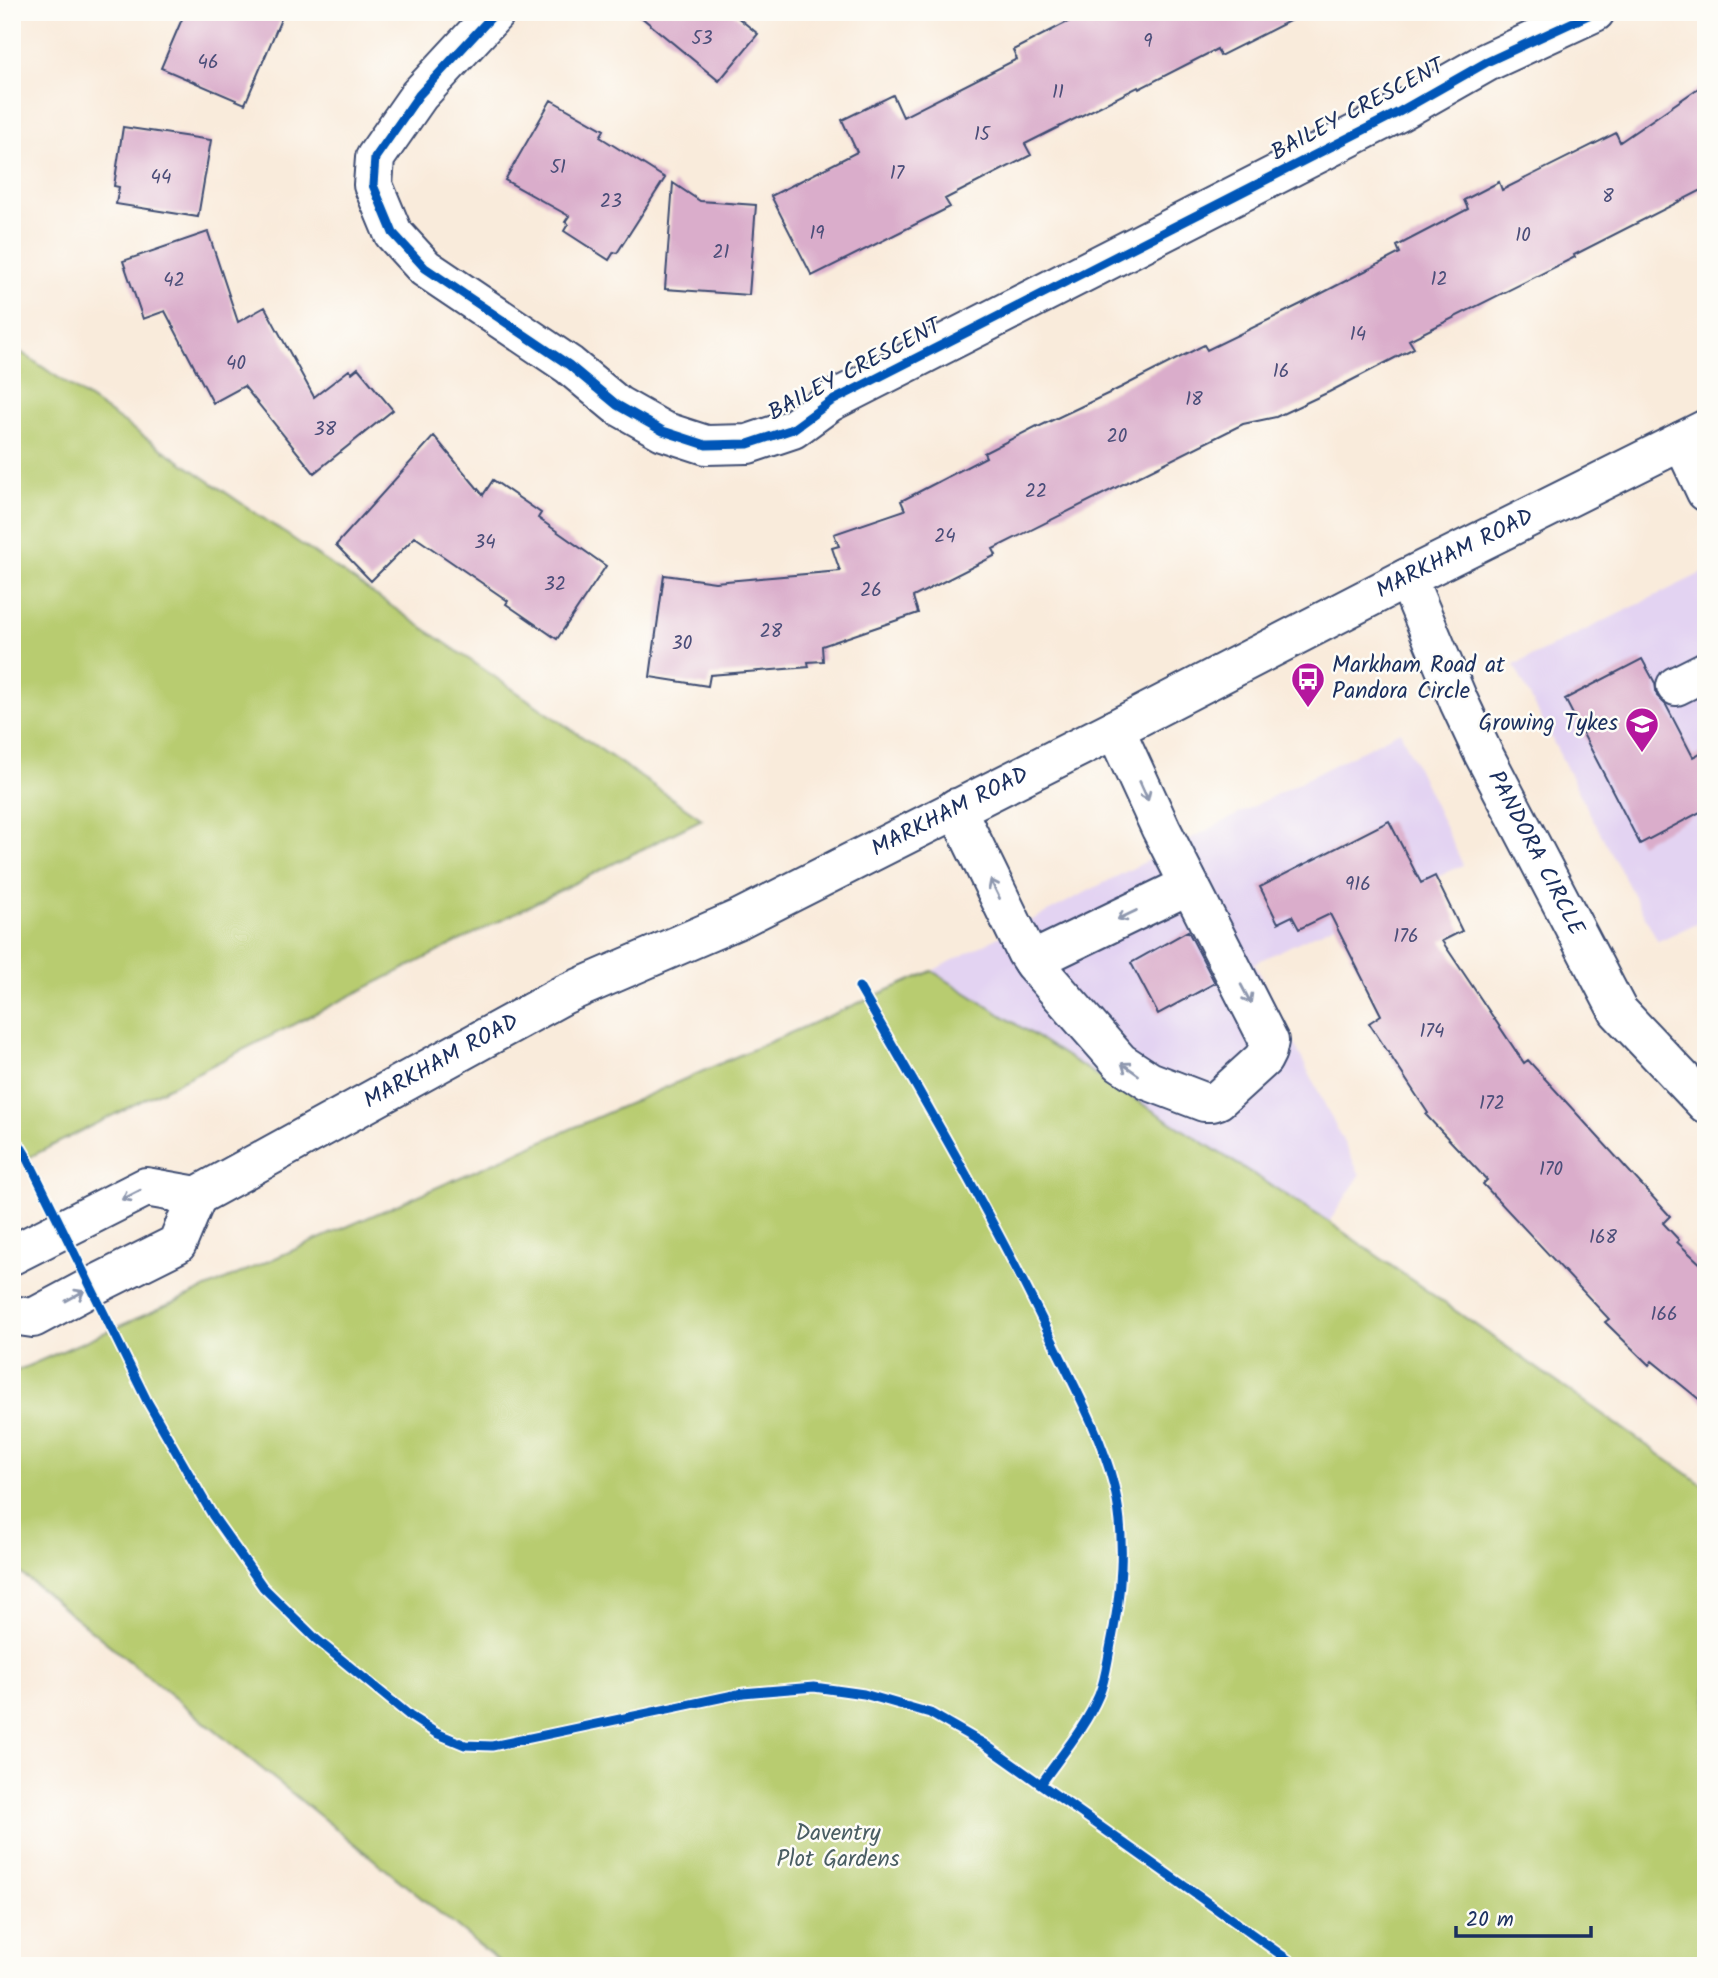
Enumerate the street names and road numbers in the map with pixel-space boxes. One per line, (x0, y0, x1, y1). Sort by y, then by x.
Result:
street label: BAILEY CRESCENT (1265, 48, 1453, 171)
street label: BAILEY CRESCENT (762, 308, 950, 431)
street label: MARKHAM ROAD (1370, 499, 1540, 609)
street label: MARKHAM ROAD (865, 757, 1035, 867)
street label: PANDORA CIRCLE (1477, 764, 1594, 943)
street label: MARKHAM ROAD (357, 1004, 526, 1119)

